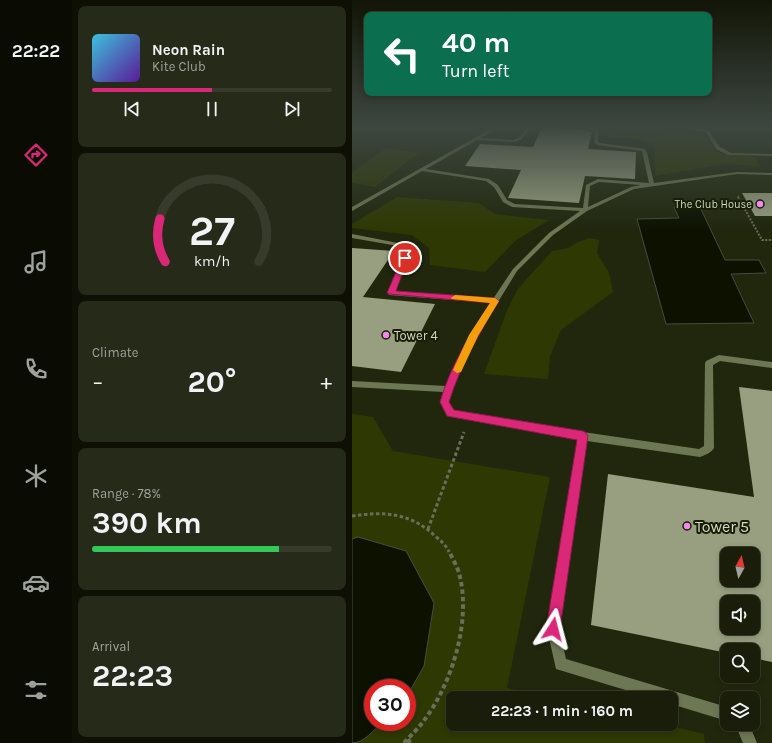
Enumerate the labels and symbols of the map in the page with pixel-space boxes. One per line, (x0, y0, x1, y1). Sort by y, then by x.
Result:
place label: The Club House (675, 198, 752, 211)
marker: The Club House (755, 199, 765, 209)
pin (388, 241, 422, 275)
place label: Tower 4 (394, 328, 438, 343)
marker: Tower 4 (381, 330, 391, 340)
place label: Tower 5 (695, 517, 749, 536)
marker: Tower 5 (682, 521, 692, 531)
north arrow (720, 547, 760, 587)
position arrow (532, 608, 574, 650)
speed limit sign: 30 (364, 679, 416, 731)

